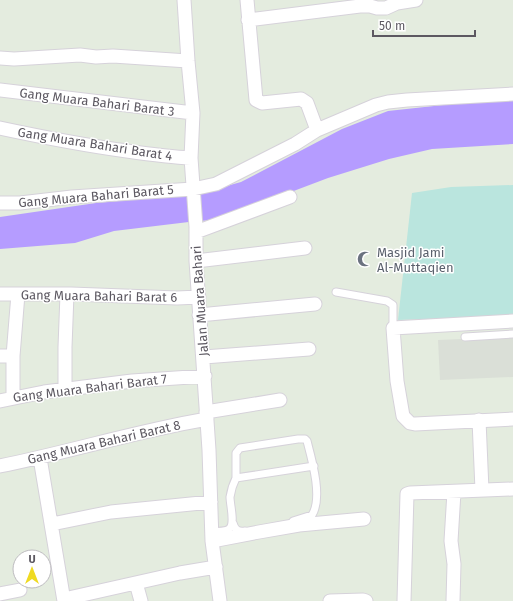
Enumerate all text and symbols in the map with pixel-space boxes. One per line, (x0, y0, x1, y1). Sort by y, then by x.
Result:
scale bar (373, 12, 475, 38)
text: 50 m (379, 19, 405, 33)
street label: Gang Muara Bahari Barat 3 (19, 85, 175, 119)
street label: Gang Muara Bahari Barat 4 (17, 124, 173, 164)
street label: Gang Muara Bahari Barat 5 (18, 182, 174, 210)
street label: Jalan Muara Bahari (189, 245, 211, 357)
place label: Masjid Jami Al-Muttaqien (377, 245, 454, 275)
mosque icon: Masjid Jami Al-Muttaqien (356, 250, 374, 268)
street label: Gang Muara Bahari Barat 6 (21, 287, 177, 305)
street label: Gang Muara Bahari Barat 7 (12, 371, 168, 405)
street label: Gang Muara Bahari Barat 8 (26, 417, 182, 467)
north arrow (12, 549, 52, 589)
text: U (28, 553, 36, 566)

